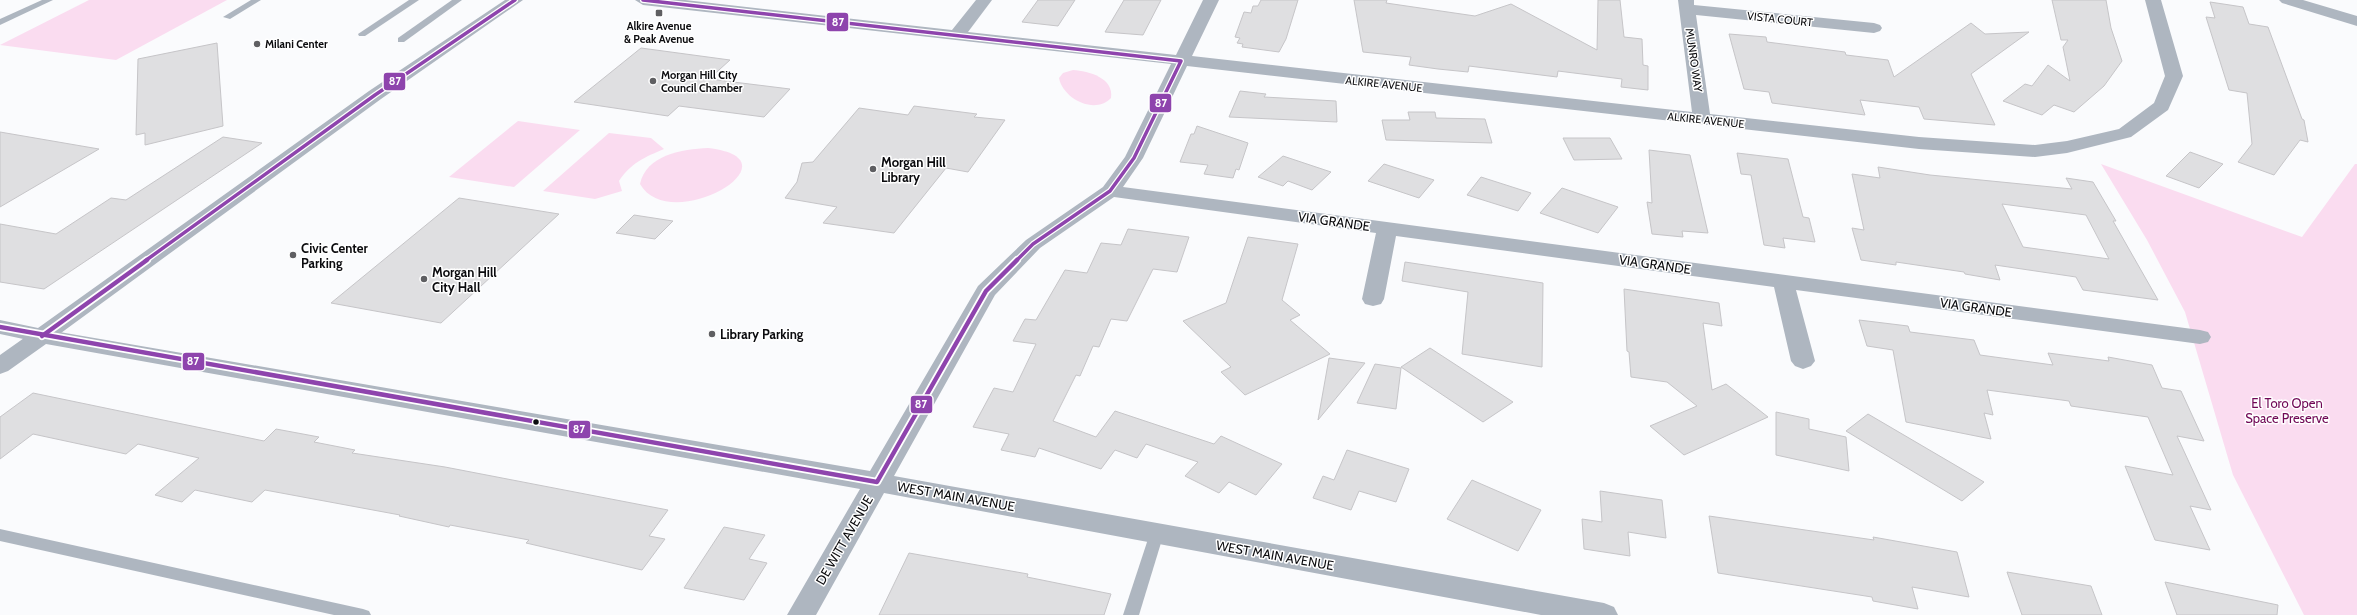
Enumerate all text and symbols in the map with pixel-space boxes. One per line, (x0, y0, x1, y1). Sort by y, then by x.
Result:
marker: Alkire Avenue & Peak Avenue (654, 8, 664, 18)
street label: VISTA COURT (1747, 9, 1814, 29)
line badge: 87 (826, 12, 849, 32)
text: 87 (832, 15, 845, 29)
place label: Alkire Avenue & Peak Avenue (624, 19, 694, 46)
street label: MUNRO WAY (1683, 27, 1706, 94)
place label: Milani Center (265, 37, 328, 51)
marker: Milani Center (252, 39, 262, 49)
place label: Morgan Hill City Council Chamber (661, 68, 743, 95)
line badge: 87 (383, 72, 406, 91)
street label: ALKIRE AVENUE (1345, 73, 1423, 95)
text: 87 (389, 74, 402, 88)
marker: Morgan Hill City Council Chamber (648, 76, 658, 86)
line badge: 87 (1149, 93, 1172, 113)
text: 87 (1155, 96, 1168, 110)
street label: ALKIRE AVENUE (1667, 109, 1745, 131)
place label: Morgan Hill Library (881, 154, 946, 185)
marker: Morgan Hill Library (868, 164, 878, 174)
street label: VIA GRANDE (1297, 208, 1371, 234)
place label: Civic Center Parking (301, 240, 368, 271)
marker: Civic Center Parking (288, 250, 298, 260)
street label: VIA GRANDE (1618, 251, 1692, 277)
place label: Morgan Hill City Hall (432, 264, 497, 295)
marker: Morgan Hill City Hall (419, 274, 429, 284)
street label: VIA GRANDE (1939, 294, 2013, 320)
place label: Library Parking (720, 326, 804, 342)
marker: Library Parking (707, 329, 717, 339)
line badge: 87 (182, 352, 205, 371)
text: 87 (187, 354, 200, 368)
line badge: 87 (910, 395, 933, 414)
park label: El Toro Open Space Preserve (2245, 395, 2329, 426)
text: 87 (915, 397, 928, 411)
unlabelled marker (531, 417, 541, 427)
line badge: 87 (568, 420, 591, 439)
text: 87 (573, 422, 586, 436)
street label: WEST MAIN AVENUE (896, 478, 1016, 514)
street label: DE WITT AVENUE (812, 493, 876, 587)
street label: WEST MAIN AVENUE (1215, 537, 1335, 573)

